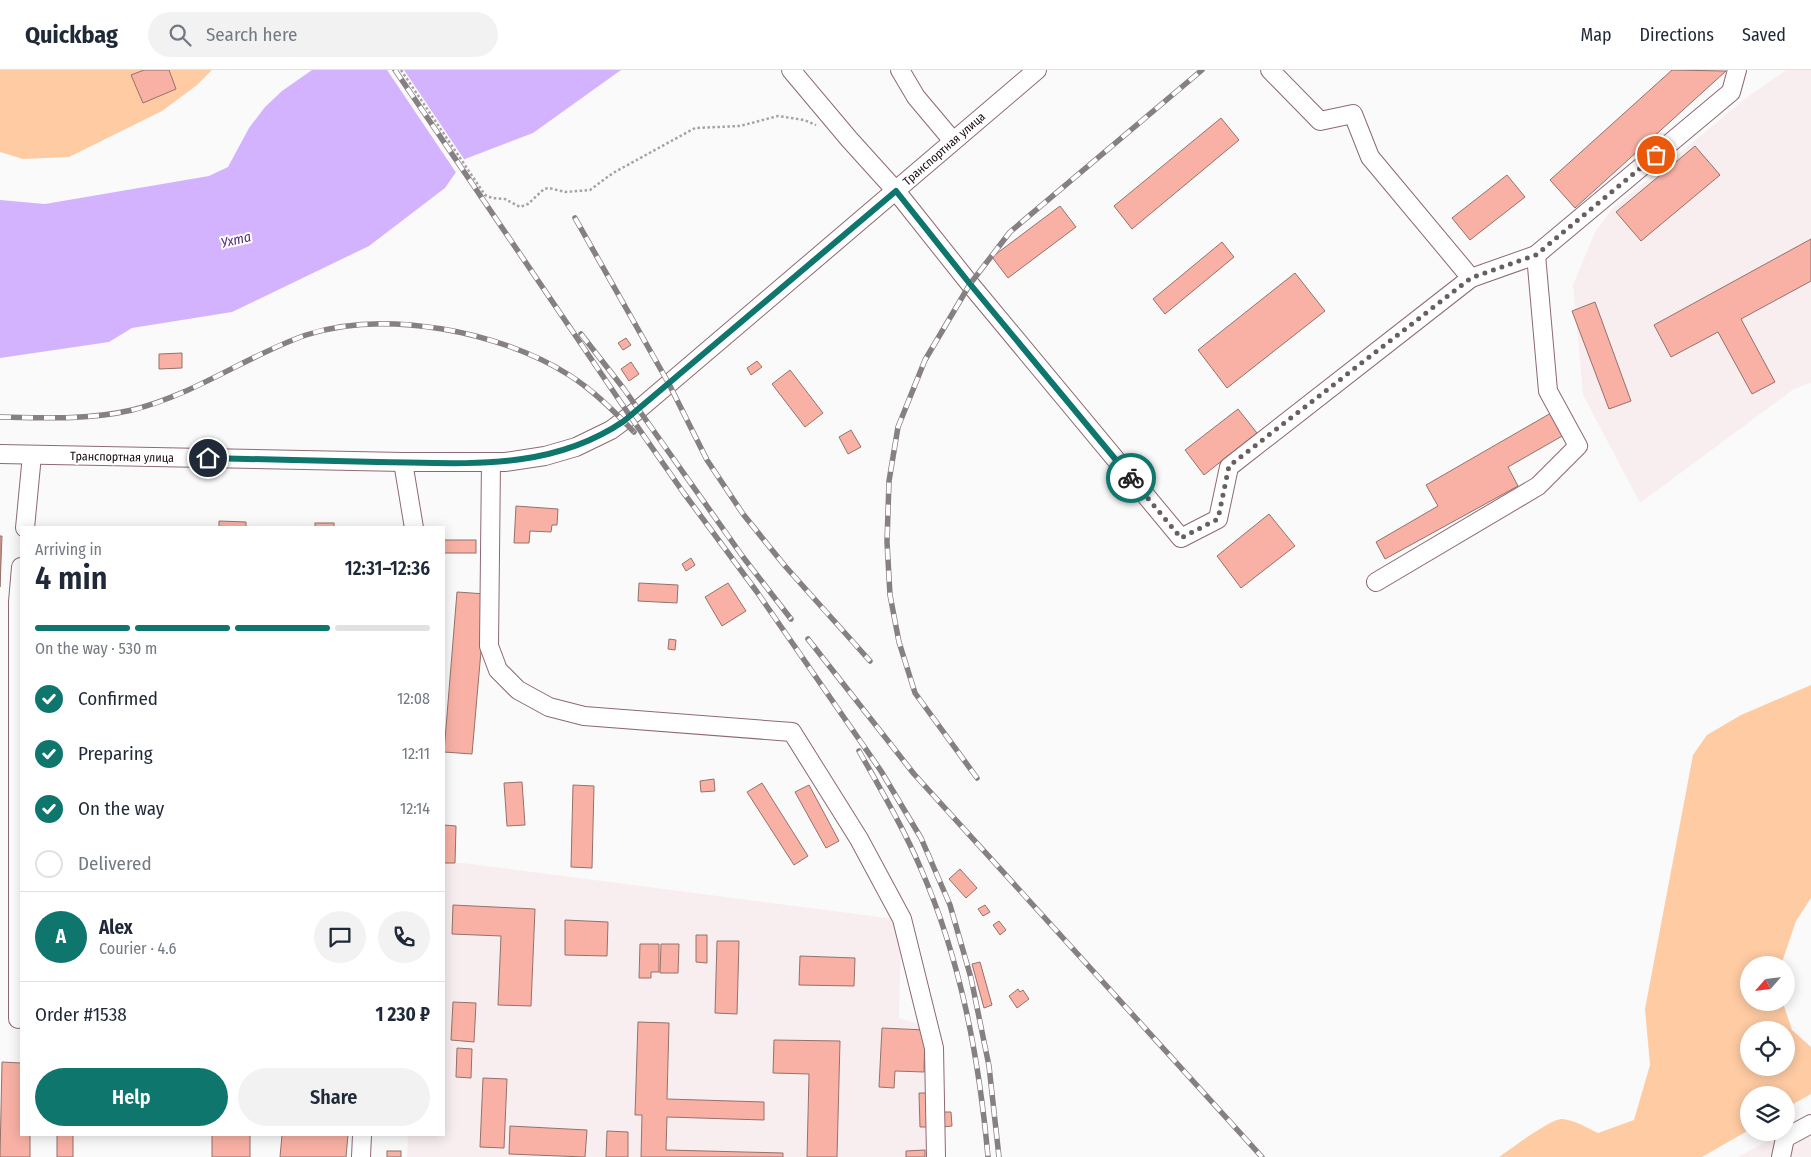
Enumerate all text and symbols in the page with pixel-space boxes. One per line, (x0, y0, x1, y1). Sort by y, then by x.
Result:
search box (148, 12, 498, 57)
text: Quickbag (25, 21, 118, 49)
icon: search (166, 21, 194, 49)
text: Search here (206, 23, 297, 46)
text: Map (1580, 24, 1612, 46)
text: Directions (1640, 24, 1714, 46)
text: Saved (1742, 24, 1786, 46)
street label: Транспортная улица (900, 110, 988, 188)
pin (1635, 134, 1677, 176)
icon: bag (1642, 141, 1670, 169)
water label: Ухта (219, 228, 253, 252)
pin (187, 437, 229, 479)
icon: home (194, 444, 222, 472)
street label: Транспортная улица (70, 449, 174, 465)
courier (1106, 453, 1156, 503)
icon: bike (1117, 464, 1145, 492)
text: Arriving in (35, 540, 102, 559)
text: 12:31–12:36 (345, 557, 430, 580)
text: 4 min (35, 559, 108, 597)
text: On the way · 530 m (35, 639, 157, 658)
icon: check (35, 685, 63, 713)
text: Confirmed (78, 687, 158, 710)
text: 12:08 (397, 689, 430, 708)
icon: check (35, 740, 63, 768)
text: Preparing (78, 742, 153, 765)
text: 12:11 (402, 744, 430, 763)
icon: check (35, 795, 63, 823)
text: On the way (78, 797, 164, 820)
text: 12:14 (400, 799, 430, 818)
text: Delivered (78, 852, 152, 875)
button: chat (314, 911, 366, 963)
button: phone (378, 911, 430, 963)
text: Alex (99, 916, 133, 939)
text: A (56, 925, 66, 948)
text: Courier · 4.6 (99, 939, 177, 958)
north arrow (1740, 956, 1795, 1011)
map controls (1740, 956, 1795, 1141)
text: Order #1538 (35, 1003, 127, 1026)
text: 1 230 ₽ (376, 1003, 430, 1026)
button: locate (1740, 1021, 1795, 1076)
button: Help (35, 1068, 228, 1126)
button: Share (238, 1068, 430, 1126)
button: layers (1740, 1086, 1795, 1141)

